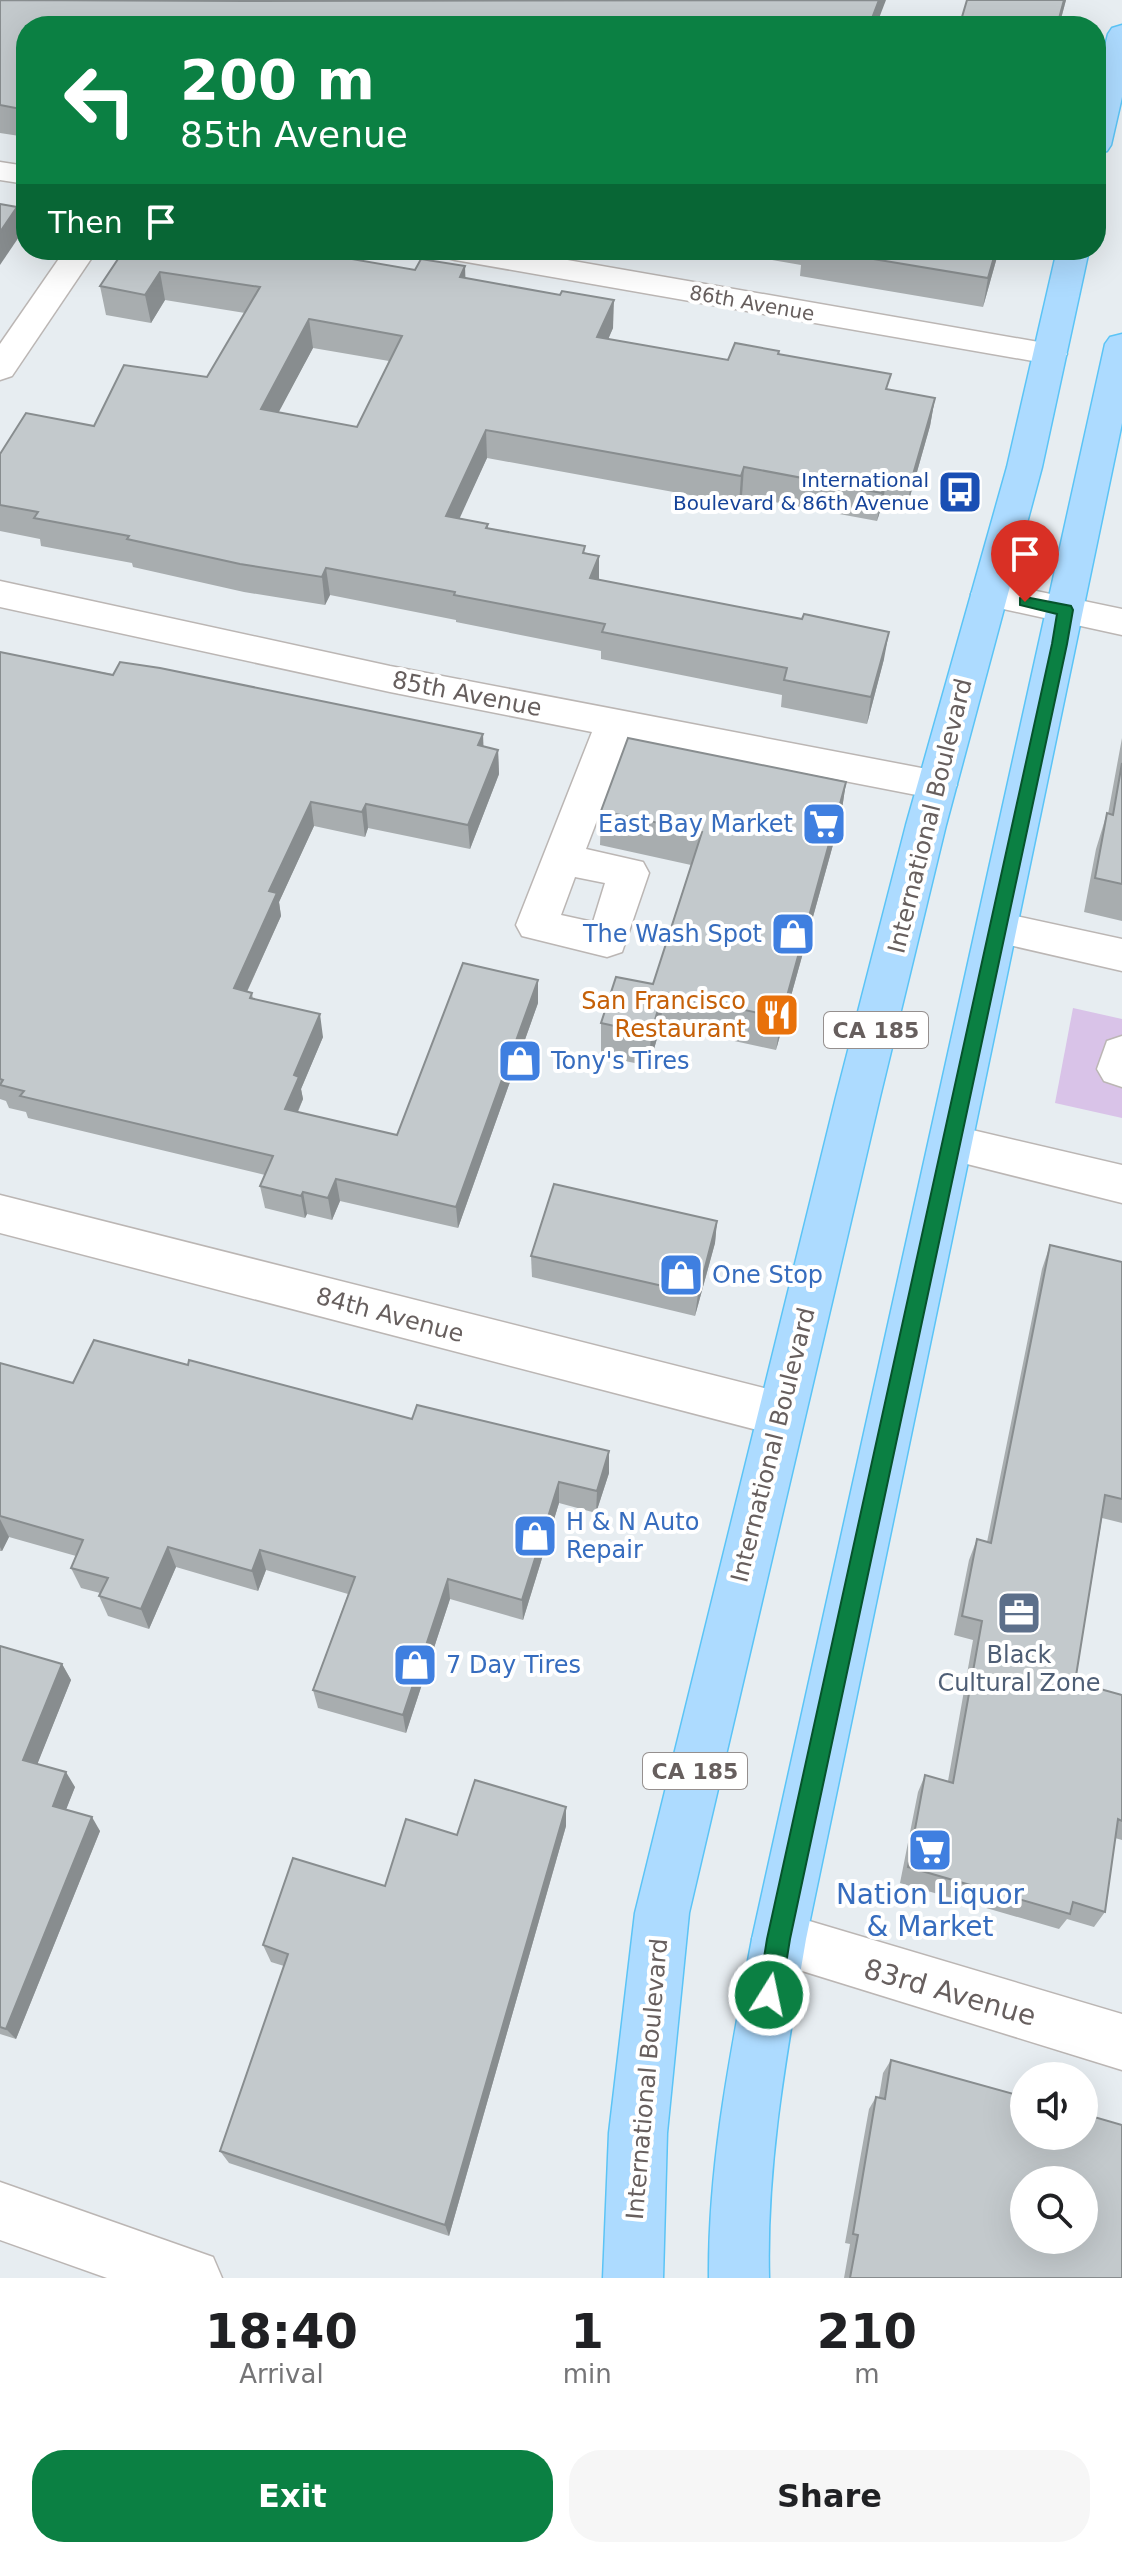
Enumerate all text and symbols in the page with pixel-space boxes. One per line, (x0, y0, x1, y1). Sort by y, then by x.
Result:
text: 200 m (180, 47, 375, 112)
icon: left (48, 48, 152, 152)
text: 85th Avenue (180, 114, 408, 155)
icon: arrive (139, 200, 183, 244)
text: Then (48, 205, 123, 240)
street label: 86th Avenue (688, 280, 816, 326)
place label: International Boulevard & 86th Avenue (673, 468, 929, 515)
bus stop icon: International Boulevard & 86th Avenue (936, 468, 984, 516)
pin (991, 520, 1059, 602)
icon: arrive (1003, 532, 1047, 576)
street label: 85th Avenue (390, 666, 544, 722)
street label: International Boulevard (882, 676, 978, 956)
supermarket icon: East Bay Market (800, 800, 848, 848)
place label: East Bay Market (598, 810, 793, 838)
shop icon: The Wash Spot (769, 910, 817, 958)
place label: The Wash Spot (582, 920, 762, 948)
place label: San Francisco Restaurant (581, 987, 746, 1043)
restaurant icon: San Francisco Restaurant (753, 991, 801, 1039)
road number: CA 185 (824, 1012, 928, 1048)
shop icon: Tony's Tires (496, 1037, 544, 1085)
place label: Tony's Tires (550, 1047, 690, 1075)
shop icon: One Stop (657, 1251, 705, 1299)
place label: One Stop (712, 1261, 823, 1289)
street label: 84th Avenue (313, 1282, 467, 1348)
street label: International Boulevard (725, 1305, 821, 1585)
place label: H & N Auto Repair (566, 1508, 699, 1564)
shop icon: H & N Auto Repair (511, 1512, 559, 1560)
office icon: Black Cultural Zone (995, 1589, 1043, 1637)
shop icon: 7 Day Tires (391, 1641, 439, 1689)
place label: Black Cultural Zone (937, 1641, 1101, 1697)
place label: 7 Day Tires (446, 1651, 581, 1679)
road number: CA 185 (643, 1753, 747, 1789)
supermarket icon: Nation Liquor & Market (906, 1826, 954, 1874)
place label: Nation Liquor & Market (836, 1878, 1025, 1943)
street label: International Boulevard (621, 1937, 673, 2221)
street label: 83rd Avenue (860, 1952, 1040, 2033)
position arrow (727, 1953, 811, 2037)
map controls (1010, 2062, 1098, 2254)
button: sound (1010, 2062, 1098, 2150)
button: search (1010, 2166, 1098, 2254)
text: 18:40 (205, 2303, 358, 2359)
text: 1 (571, 2303, 604, 2359)
text: 210 (817, 2303, 917, 2359)
text: Arrival (239, 2359, 324, 2389)
text: min (563, 2359, 612, 2389)
text: m (854, 2359, 880, 2389)
button: Exit (32, 2450, 553, 2542)
button: Share (569, 2450, 1090, 2542)

